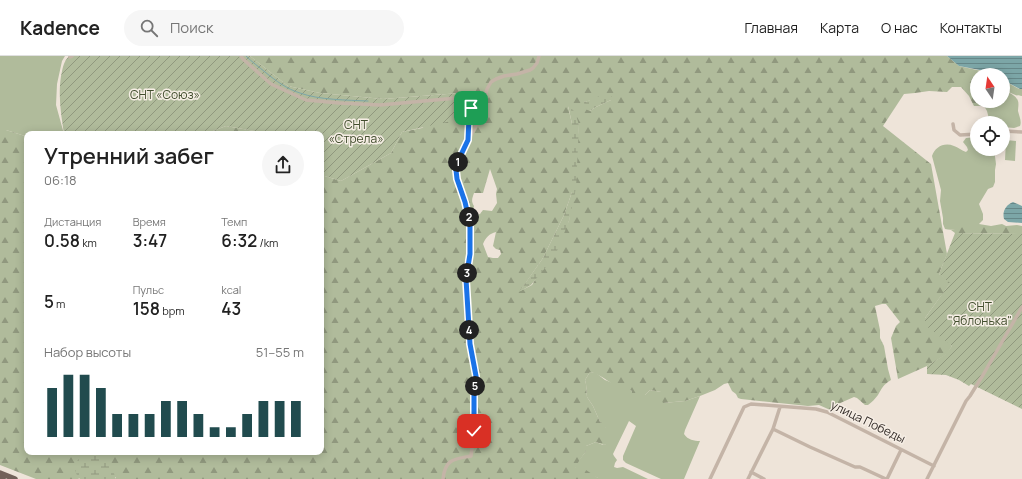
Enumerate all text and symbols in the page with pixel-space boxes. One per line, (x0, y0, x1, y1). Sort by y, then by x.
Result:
search box (124, 10, 404, 46)
text: Kadence (20, 15, 100, 41)
icon: search (138, 17, 160, 39)
text: Поиск (170, 17, 213, 38)
text: Главная (745, 18, 798, 37)
text: Карта (820, 18, 859, 37)
text: О нас (881, 18, 918, 37)
text: Контакты (940, 18, 1002, 37)
north arrow (970, 68, 1010, 108)
map controls (970, 68, 1010, 156)
park label: СНТ «Союз» (130, 86, 200, 103)
pin (454, 91, 488, 125)
icon: arrive (460, 97, 482, 119)
park label: СНТ «Стрела» (328, 116, 384, 147)
button: locate (970, 116, 1010, 156)
text: Утренний забег (44, 141, 214, 171)
button: share (262, 144, 304, 186)
pin: 1 (448, 152, 468, 172)
text: 1 (456, 154, 460, 169)
text: 06:18 (44, 171, 77, 189)
pin: 2 (459, 207, 479, 227)
text: 2 (466, 209, 472, 224)
text: Дистанция (44, 214, 101, 229)
text: Время (133, 214, 166, 229)
text: Темп (221, 214, 247, 229)
text: 0.58 (44, 229, 80, 252)
text: 3:47 (133, 229, 167, 252)
text: 6:32 (221, 229, 257, 252)
text: km (80, 235, 97, 250)
text: /km (257, 235, 278, 250)
pin: 3 (457, 263, 477, 283)
text: 3 (464, 265, 470, 280)
text: Пульс (133, 282, 164, 297)
text: kcal (221, 282, 241, 297)
text: 5 (44, 290, 54, 313)
text: m (54, 296, 65, 311)
text: 158 (133, 297, 160, 320)
text: 43 (221, 297, 241, 320)
park label: СНТ "Яблонька" (948, 298, 1012, 329)
text: bpm (160, 303, 185, 318)
pin: 4 (459, 320, 479, 340)
text: 4 (466, 322, 472, 337)
text: Набор высоты (44, 343, 131, 361)
text: 51–55 m (256, 343, 304, 361)
pin: 5 (465, 376, 485, 396)
text: 5 (472, 378, 478, 393)
street label: улица Победы (828, 396, 908, 447)
pin (457, 414, 491, 448)
icon: check (463, 420, 485, 442)

